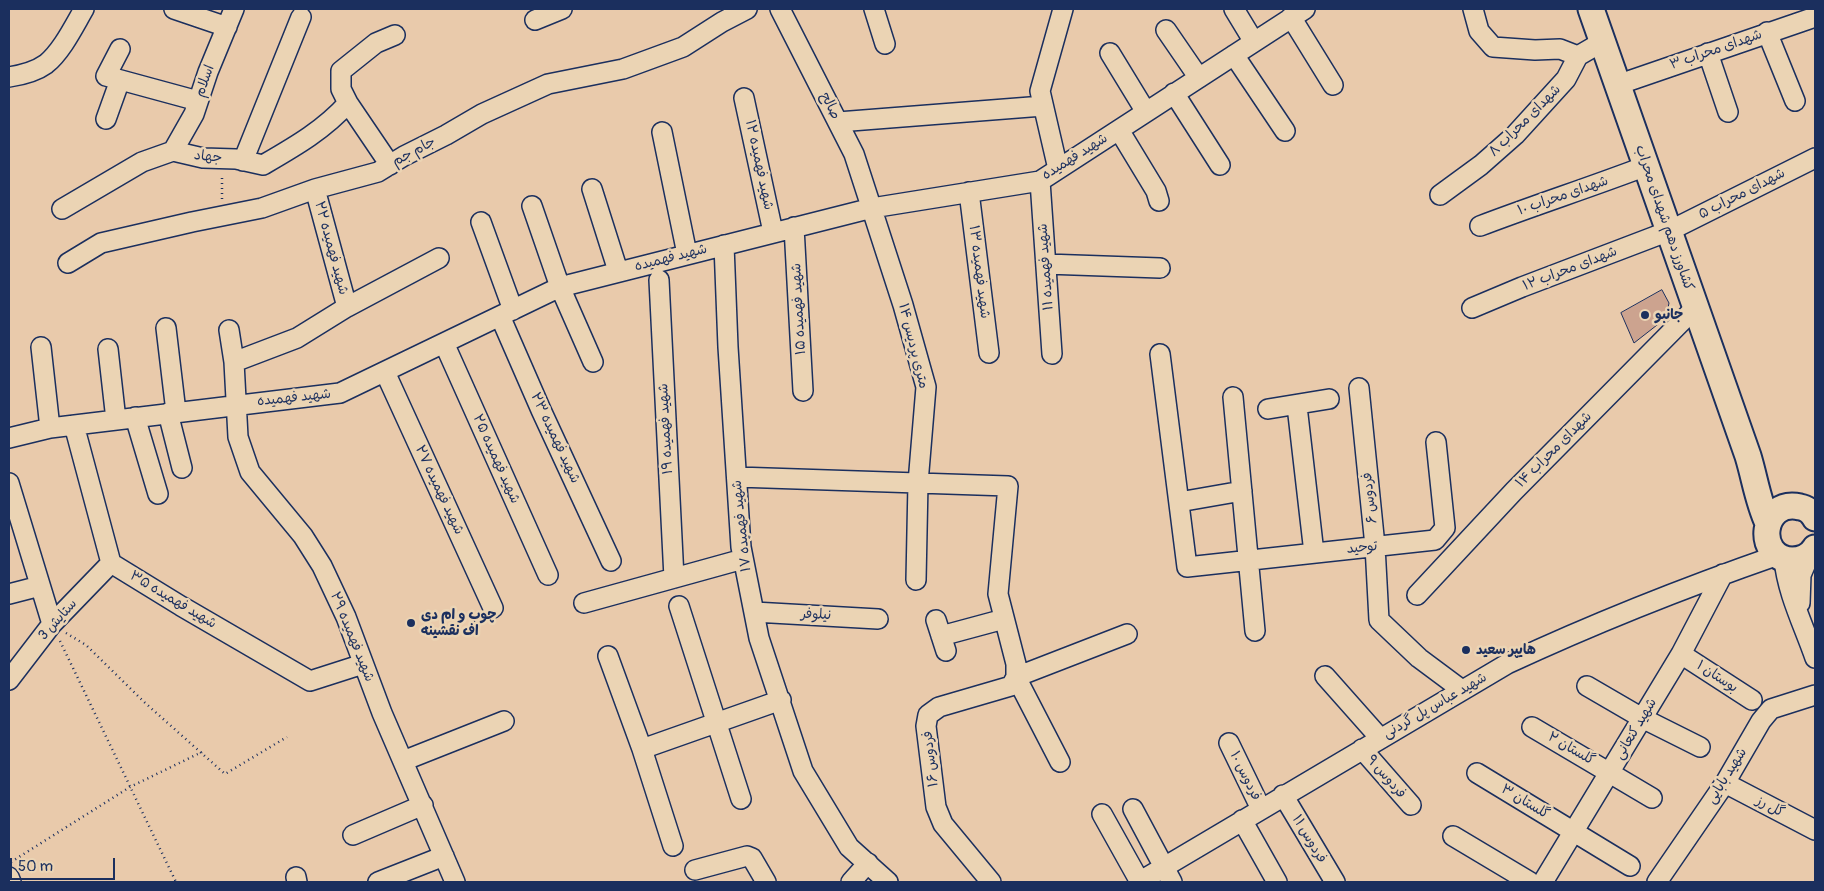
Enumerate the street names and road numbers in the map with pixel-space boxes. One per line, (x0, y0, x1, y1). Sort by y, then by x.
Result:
street label: شهدای محراب ۳ (1668, 26, 1764, 74)
street label: اسلام (191, 63, 219, 99)
street label: شهدای محراب ۸ (1485, 81, 1565, 161)
street label: صالح (816, 90, 844, 122)
street label: شهید فهمیده ۱۲ (741, 118, 777, 212)
street label: شهید فهمیده (1039, 130, 1111, 184)
street label: جام جم (389, 134, 439, 170)
street label: کشاورز دهم شهدای محراب (1631, 143, 1697, 293)
street label: جهاد (193, 147, 223, 167)
street label: شهدای محراب ۵ (1696, 165, 1788, 223)
street label: شهدای محراب ۱۰ (1515, 173, 1611, 219)
street label: شهید فهمیده ۲۲ (310, 199, 352, 297)
street label: شهید فهمیده ۱۱ (1035, 223, 1057, 311)
street label: شهید فهمیده ۱۳ (965, 224, 993, 320)
street label: شهید فهمیده (633, 241, 709, 275)
street label: شهدای محراب ۱۲ (1520, 243, 1620, 295)
street label: شهید فهمیده ۱۵ (788, 263, 810, 355)
street label: ۱۴ متری پردیس (894, 302, 932, 390)
street label: شهید فهمیده ۱۹ (655, 383, 677, 475)
street label: شهید فهمیده (256, 386, 332, 410)
street label: شهید فهمیده ۲۳ (527, 390, 583, 486)
street label: شهدای محراب ۱۴ (1512, 408, 1596, 492)
street label: شهید فهمیده ۲۵ (469, 412, 523, 506)
street label: شهید فهمیده ۲۷ (411, 443, 467, 537)
street label: فردوس ۶ (1359, 471, 1381, 525)
street label: شهید فهمیده ۱۷ (729, 479, 755, 573)
street label: توحید (1346, 538, 1378, 558)
street label: شهید فهمیده ۳۵ (126, 567, 220, 633)
street label: شهید فهمیده ۲۹ (326, 590, 378, 684)
street label: ستایش 3 (35, 596, 81, 644)
street label: نیلوفر (800, 606, 832, 624)
street label: بوستان ۱ (1693, 657, 1741, 697)
street label: شهید عباس پل گردنی (1380, 669, 1490, 743)
street label: شهید کنعانی (1611, 695, 1661, 763)
street label: گلستان ۲ (1544, 729, 1598, 769)
street label: فردوس ۱۶ (920, 730, 942, 788)
street label: شهید بابایی (1703, 745, 1751, 807)
street label: فردوس ۱۰ (1226, 749, 1264, 803)
street label: فردوس ۹ (1363, 752, 1409, 802)
street label: گلستان ۳ (1498, 781, 1552, 823)
street label: گل رز (1753, 793, 1787, 821)
street label: فردوس ۱۱ (1288, 812, 1330, 866)

